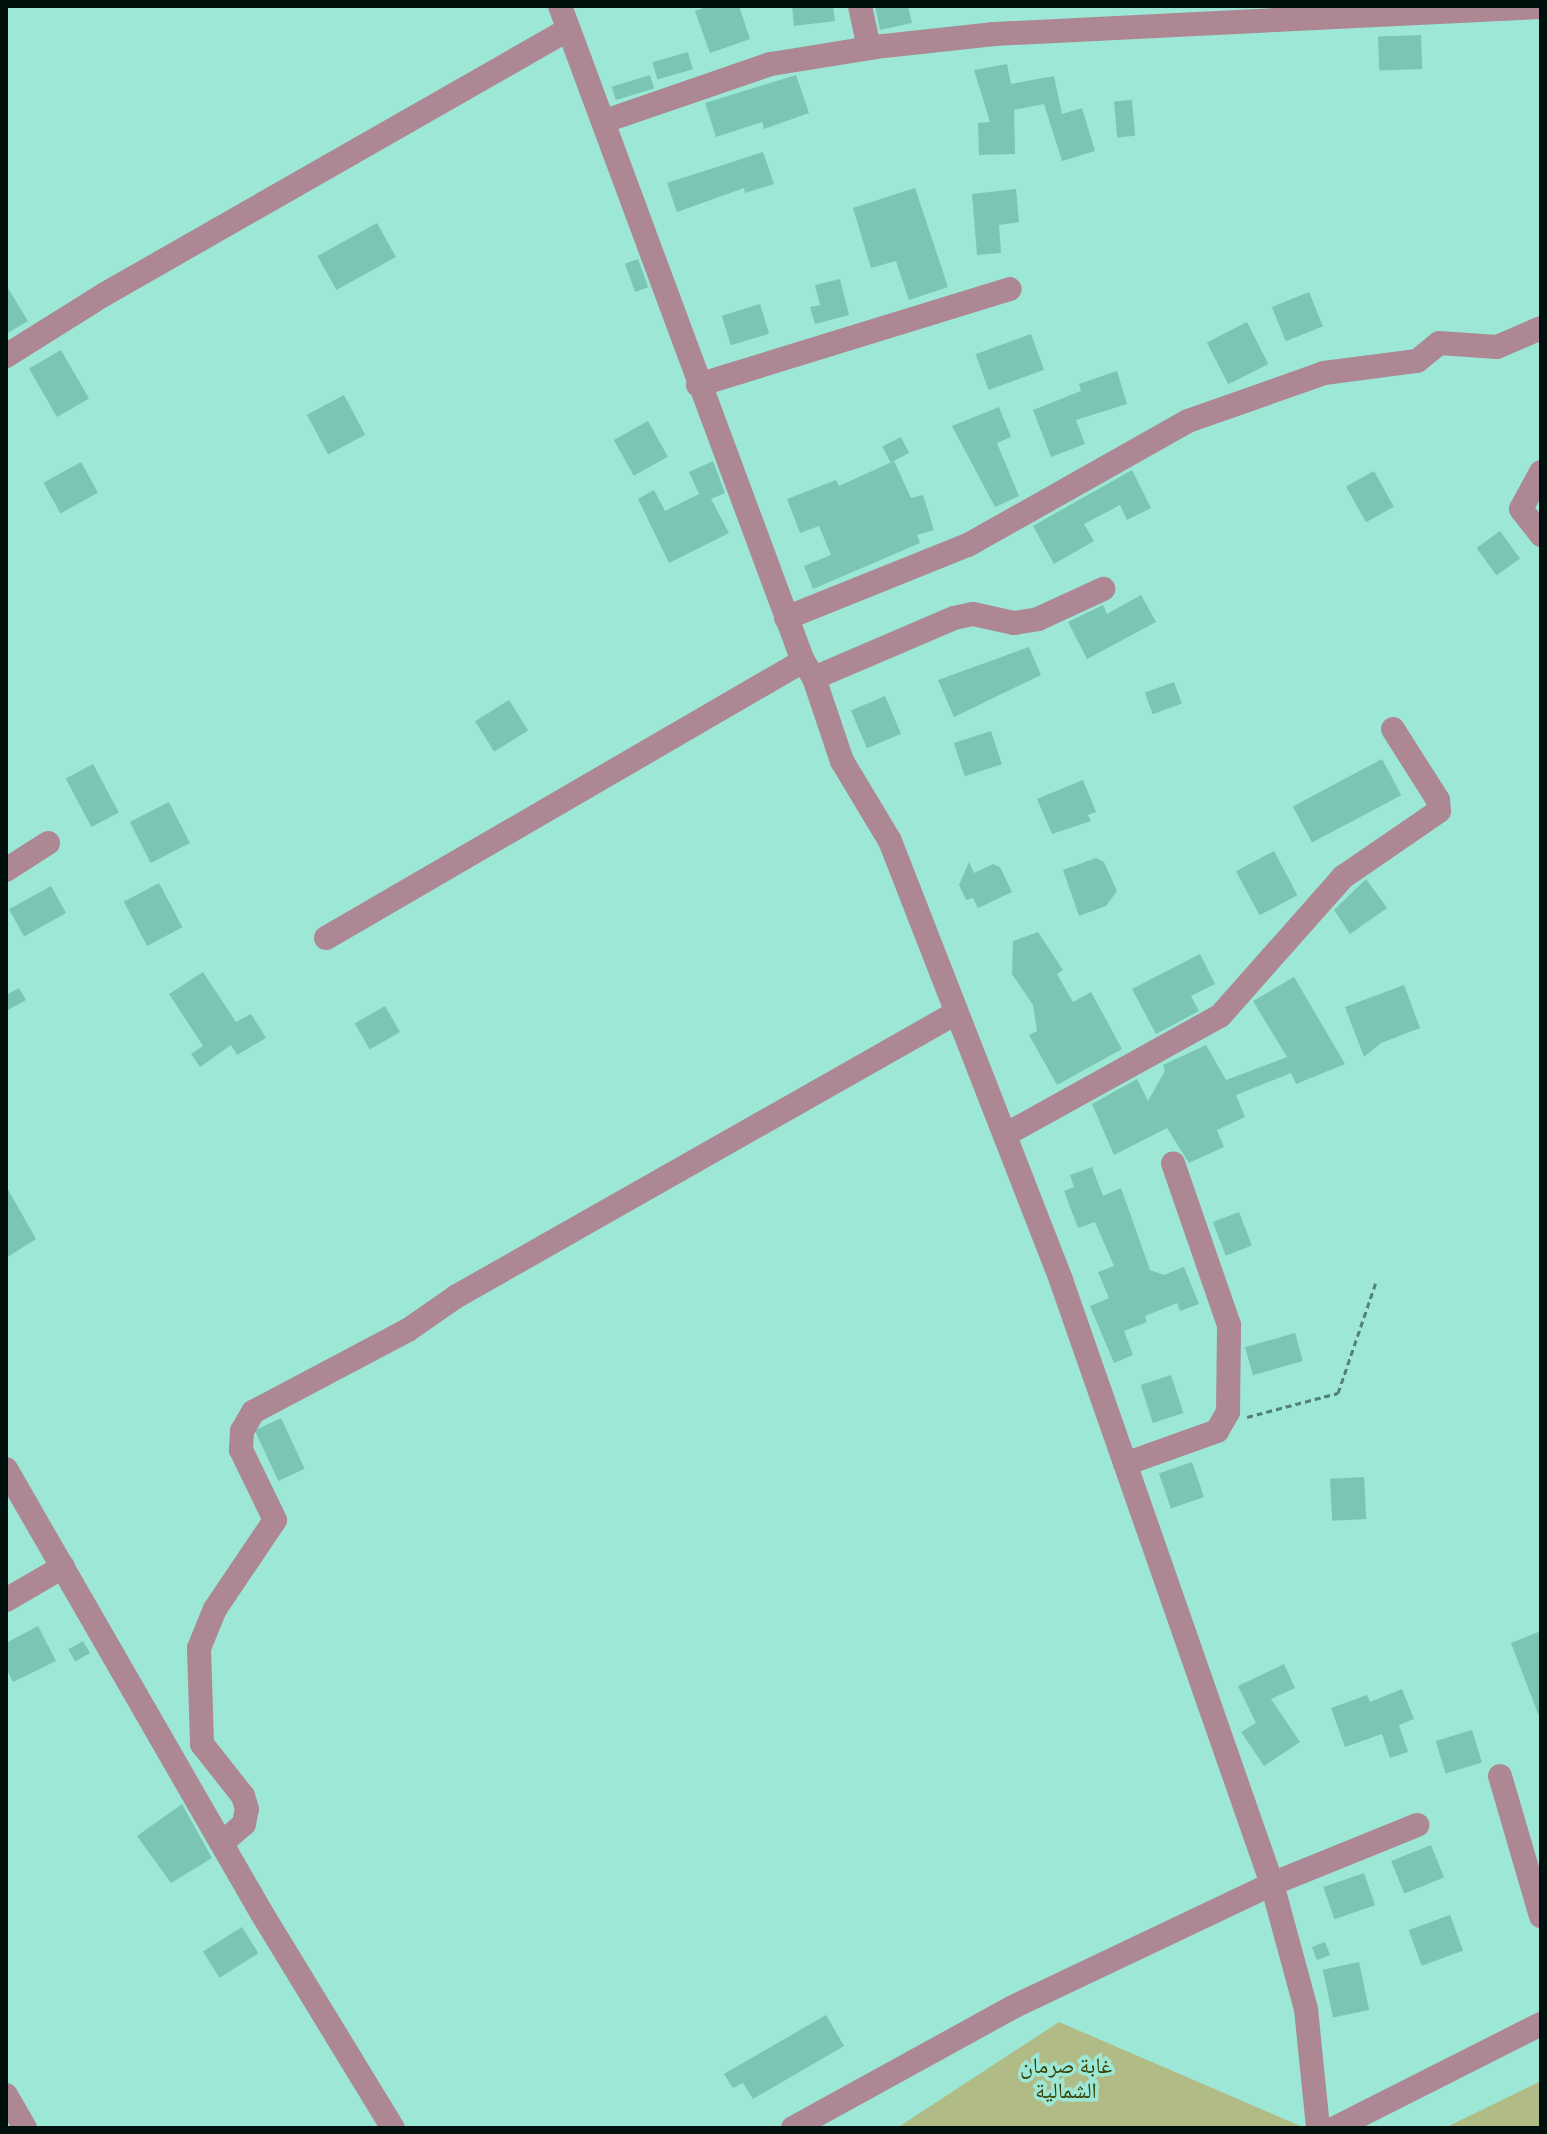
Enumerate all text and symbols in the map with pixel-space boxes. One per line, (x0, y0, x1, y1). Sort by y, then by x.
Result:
park label: غابة صرمان الشمالية (1020, 2052, 1112, 2104)

